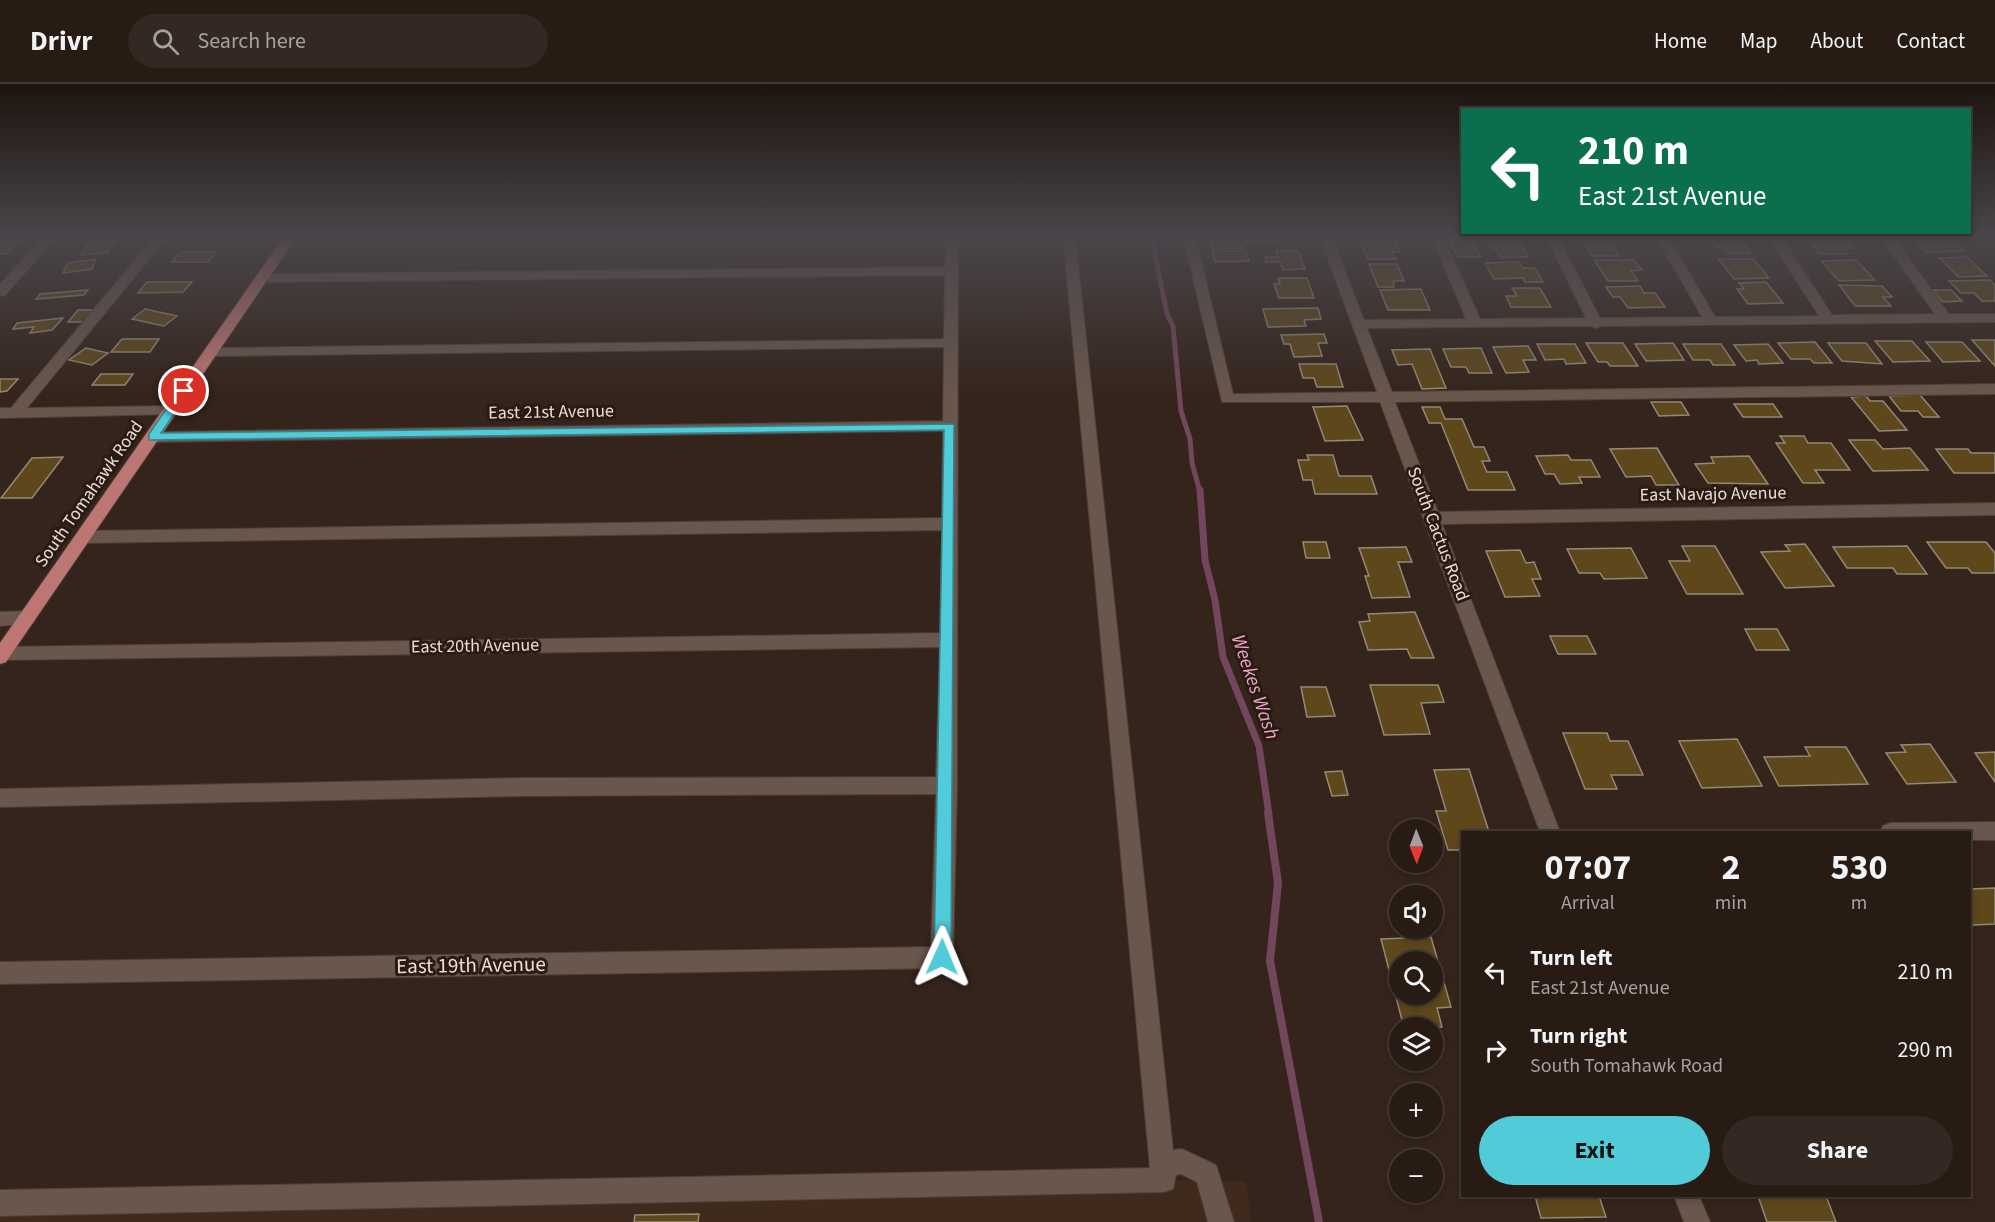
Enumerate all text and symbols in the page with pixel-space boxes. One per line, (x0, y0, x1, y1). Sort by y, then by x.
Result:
search box (128, 14, 548, 68)
text: Drivr (30, 21, 92, 61)
icon: search (149, 25, 182, 58)
text: Search here (197, 25, 306, 57)
text: Home (1654, 26, 1707, 56)
text: Map (1740, 26, 1778, 56)
text: About (1811, 26, 1863, 56)
text: Contact (1896, 26, 1965, 56)
text: 210 m (1578, 121, 1689, 181)
icon: left (1479, 132, 1557, 210)
text: East 21st Avenue (1578, 177, 1767, 216)
pin (158, 365, 209, 416)
icon: arrive (167, 374, 200, 407)
street label: East 21st Avenue (488, 398, 614, 426)
street label: South Tomahawk Road (29, 416, 149, 572)
street label: South Cactus Road (1401, 463, 1475, 605)
street label: East Navajo Avenue (1640, 480, 1787, 508)
water label: Weekes Wash (1224, 631, 1286, 743)
street label: East 20th Avenue (411, 632, 539, 660)
north arrow (1389, 819, 1443, 873)
map controls (1389, 819, 1443, 1203)
text: 07:07 (1544, 842, 1631, 893)
text: 2 (1721, 842, 1740, 893)
text: 530 (1831, 842, 1888, 893)
button: sound (1389, 885, 1443, 939)
text: Arrival (1561, 889, 1615, 917)
text: min (1715, 889, 1747, 917)
text: m (1851, 889, 1867, 917)
position arrow (910, 925, 974, 989)
text: Turn left (1530, 942, 1612, 974)
street label: East 19th Avenue (396, 949, 546, 981)
button: search (1389, 951, 1443, 1005)
icon: left (1479, 956, 1512, 989)
text: 210 m (1898, 956, 1953, 988)
text: East 21st Avenue (1530, 974, 1670, 1002)
button: layers (1389, 1017, 1443, 1071)
text: Turn right (1530, 1020, 1627, 1052)
icon: right (1479, 1034, 1512, 1067)
text: 290 m (1898, 1034, 1953, 1066)
text: South Tomahawk Road (1530, 1052, 1723, 1080)
button: + (1389, 1083, 1443, 1137)
button: Exit (1479, 1116, 1710, 1185)
button: Share (1722, 1116, 1953, 1185)
button: − (1389, 1149, 1443, 1203)

